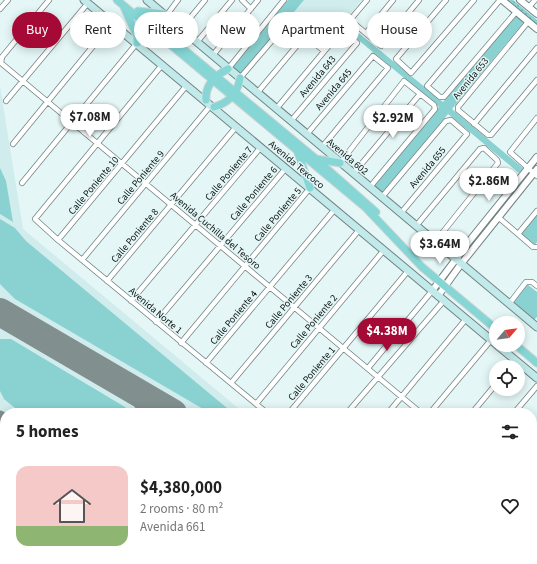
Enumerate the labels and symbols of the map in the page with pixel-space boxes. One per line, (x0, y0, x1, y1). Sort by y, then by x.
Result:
street label: Avenida 643 (296, 53, 339, 100)
street label: Avenida 653 (449, 55, 492, 103)
street label: Avenida 645 (312, 66, 355, 113)
pin: $7.08M (57, 104, 123, 138)
pin: $2.92M (360, 105, 426, 139)
street label: Avenida 602 (324, 135, 371, 178)
street label: Avenida Texcoco (265, 137, 327, 192)
street label: Calle Poniente 7 (202, 143, 256, 204)
street label: Avenida 655 (406, 144, 449, 191)
street label: Calle Poniente 9 (114, 147, 168, 208)
street label: Calle Poniente 10 (65, 153, 122, 218)
street label: Calle Poniente 6 (227, 163, 281, 224)
pin: $2.86M (456, 168, 522, 202)
street label: Calle Poniente 5 (251, 184, 305, 245)
street label: Avenida Cuchilla del Tesoro (167, 189, 264, 273)
street label: Calle Poniente 8 (108, 205, 162, 266)
pin: $3.64M (407, 231, 473, 265)
street label: Calle Poniente 3 (262, 271, 316, 332)
street label: Avenida Norte 1 (126, 284, 185, 337)
street label: Calle Poniente 4 (207, 287, 261, 348)
street label: Calle Poniente 2 (287, 291, 341, 352)
north arrow (489, 316, 525, 352)
pin: $4.38M (354, 318, 420, 352)
street label: Calle Poniente 1 (285, 343, 339, 404)

